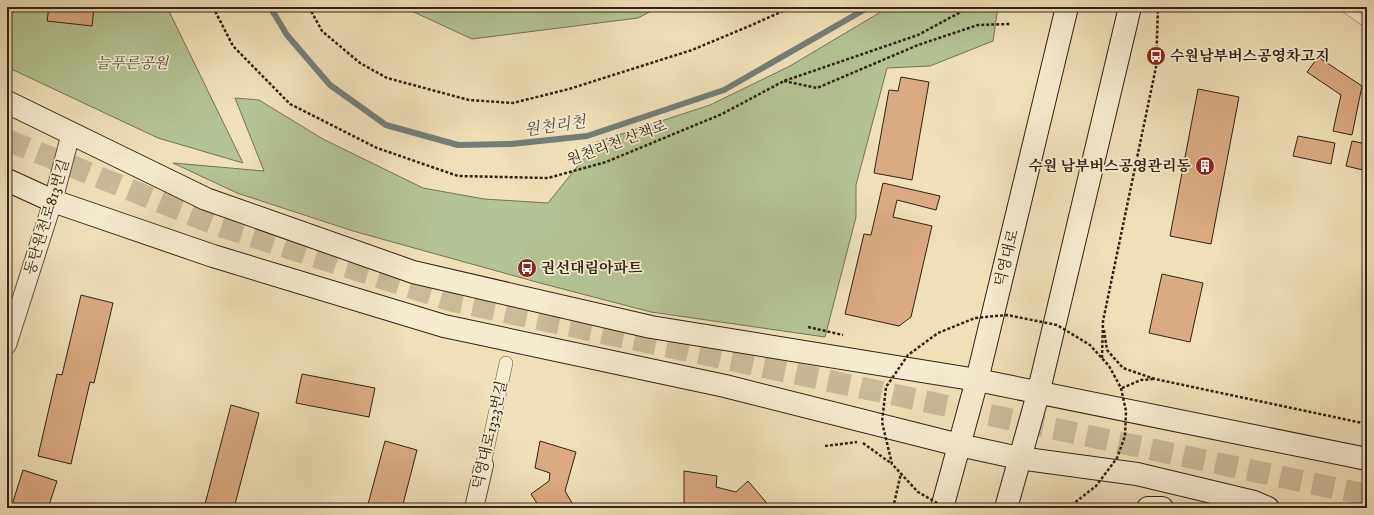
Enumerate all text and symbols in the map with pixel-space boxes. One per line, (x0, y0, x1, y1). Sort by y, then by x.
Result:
bus stop icon: 수원남부버스공영차고지 (1145, 45, 1167, 67)
place label: 수원남부버스공영차고지 (1170, 47, 1329, 66)
park label: 늘푸른공원 (96, 54, 170, 73)
water label: 원천리천 (523, 112, 589, 140)
street label: 원천리천 산책로 (565, 116, 670, 170)
building icon: 수원 남부버스공영관리동 (1194, 155, 1216, 177)
street label: 동탄원천로813번길 (20, 157, 74, 277)
place label: 수원 남부버스공영관리동 (1028, 157, 1192, 176)
street label: 덕영대로 (991, 227, 1023, 288)
bus stop icon: 권선대림아파트 (516, 257, 538, 279)
place label: 권선대림아파트 (541, 259, 643, 278)
street label: 덕영대로1323번길 (468, 379, 512, 491)

